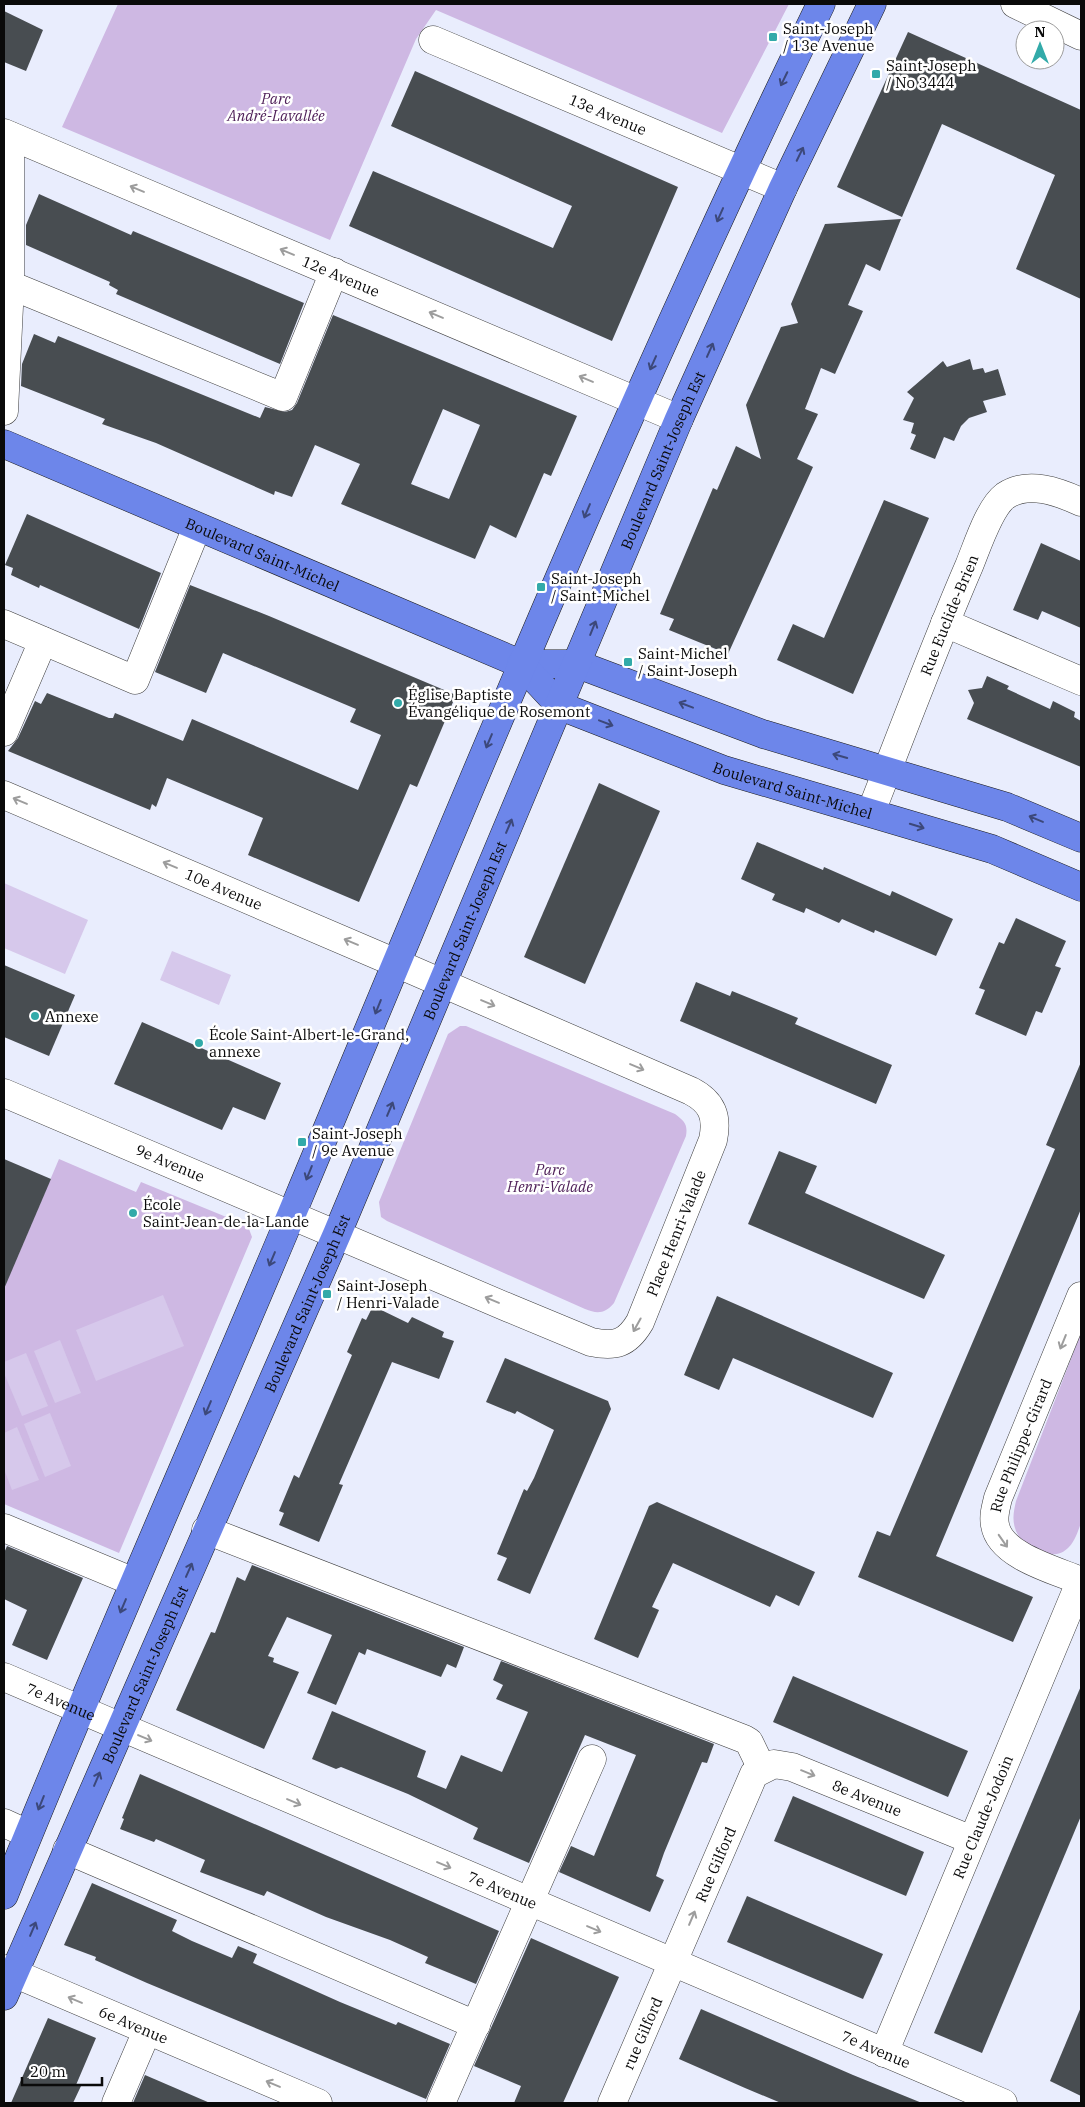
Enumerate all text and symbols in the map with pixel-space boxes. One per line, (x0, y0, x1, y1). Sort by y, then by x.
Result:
place label: Saint-Joseph / 13e Avenue (783, 19, 874, 55)
north arrow (1015, 20, 1065, 70)
text: N (1034, 23, 1046, 41)
marker: Saint-Joseph / 13e Avenue (767, 31, 779, 43)
place label: Saint-Joseph / No 3444 (886, 56, 977, 92)
marker: Saint-Joseph / No 3444 (870, 68, 882, 80)
one-way arrow (779, 71, 789, 86)
park label: Parc André-Lavallée (226, 89, 325, 125)
street label: 13e Avenue (566, 89, 650, 139)
one-way arrow (795, 147, 805, 162)
one-way arrow (130, 184, 145, 193)
one-way arrow (714, 207, 724, 222)
one-way arrow (280, 247, 295, 256)
street label: 12e Avenue (299, 251, 383, 301)
one-way arrow (429, 310, 444, 319)
one-way arrow (706, 343, 716, 358)
one-way arrow (647, 355, 657, 370)
street label: Boulevard Saint-Joseph Est (616, 368, 709, 552)
one-way arrow (579, 373, 594, 383)
one-way arrow (582, 503, 592, 518)
street label: Boulevard Saint-Michel (183, 513, 342, 595)
street label: Rue Euclide-Brien (916, 551, 982, 678)
place label: Saint-Joseph / Saint-Michel (551, 569, 650, 605)
marker: Saint-Joseph / Saint-Michel (535, 581, 547, 593)
one-way arrow (588, 621, 598, 636)
place label: Saint-Michel / Saint-Joseph (638, 644, 738, 680)
marker: Saint-Michel / Saint-Joseph (622, 656, 634, 668)
place label: Église Baptiste Évangélique de Rosemont (408, 685, 590, 721)
marker: Église Baptiste Évangélique de Rosemont (392, 697, 404, 709)
one-way arrow (679, 700, 694, 709)
one-way arrow (598, 719, 613, 729)
one-way arrow (483, 733, 493, 748)
one-way arrow (833, 751, 849, 761)
street label: Boulevard Saint-Michel (710, 757, 875, 823)
one-way arrow (13, 796, 28, 806)
one-way arrow (1029, 814, 1044, 823)
one-way arrow (505, 819, 515, 834)
one-way arrow (909, 822, 925, 832)
street label: Boulevard Saint-Joseph Est (419, 838, 510, 1022)
one-way arrow (162, 859, 177, 868)
street label: 10e Avenue (182, 864, 265, 914)
one-way arrow (344, 937, 359, 947)
one-way arrow (372, 999, 382, 1014)
one-way arrow (480, 999, 495, 1009)
place label: Annexe (45, 1007, 99, 1026)
marker: Annexe (29, 1010, 41, 1022)
place label: École Saint-Albert-le-Grand, annexe (209, 1025, 409, 1061)
marker: École Saint-Albert-le-Grand, annexe (193, 1037, 205, 1049)
one-way arrow (629, 1063, 644, 1073)
one-way arrow (386, 1101, 395, 1117)
place label: Saint-Joseph / 9e Avenue (312, 1124, 403, 1160)
marker: Saint-Joseph / 9e Avenue (296, 1136, 308, 1148)
street label: 9e Avenue (133, 1140, 207, 1186)
park label: Parc Henri-Valade (506, 1160, 593, 1196)
one-way arrow (303, 1165, 313, 1180)
street label: Place Henri-Valade (642, 1167, 710, 1299)
place label: École Saint-Jean-de-la-Lande (143, 1195, 309, 1231)
marker: École Saint-Jean-de-la-Lande (127, 1207, 139, 1219)
street label: Boulevard Saint-Joseph Est (260, 1211, 354, 1395)
one-way arrow (267, 1251, 277, 1266)
place label: Saint-Joseph / Henri-Valade (337, 1276, 439, 1312)
marker: Saint-Joseph / Henri-Valade (321, 1288, 333, 1300)
one-way arrow (485, 1295, 500, 1305)
one-way arrow (632, 1318, 642, 1333)
one-way arrow (1057, 1334, 1066, 1349)
street label: Rue Philippe-Girard (985, 1376, 1056, 1514)
one-way arrow (203, 1401, 212, 1416)
one-way arrow (998, 1534, 1008, 1548)
one-way arrow (184, 1563, 194, 1578)
street label: Boulevard Saint-Joseph Est (97, 1583, 192, 1766)
one-way arrow (118, 1598, 128, 1613)
street label: 7e Avenue (24, 1678, 98, 1724)
one-way arrow (137, 1734, 152, 1743)
street label: Rue Claude-Jodoin (948, 1752, 1017, 1881)
one-way arrow (800, 1769, 815, 1779)
one-way arrow (93, 1772, 103, 1787)
street label: 8e Avenue (830, 1775, 905, 1820)
one-way arrow (35, 1796, 44, 1811)
one-way arrow (286, 1797, 301, 1807)
street label: Rue Gilford (690, 1824, 740, 1905)
one-way arrow (436, 1861, 451, 1871)
street label: 7e Avenue (465, 1866, 540, 1913)
one-way arrow (688, 1911, 697, 1926)
one-way arrow (29, 1922, 39, 1937)
one-way arrow (586, 1925, 601, 1934)
street label: rue Gilford (618, 1994, 666, 2072)
one-way arrow (68, 1995, 83, 2004)
street label: 6e Avenue (96, 2001, 171, 2047)
street label: 7e Avenue (839, 2026, 913, 2072)
scale bar (22, 2054, 102, 2086)
text: 20 m (30, 2062, 66, 2081)
one-way arrow (266, 2079, 281, 2089)

